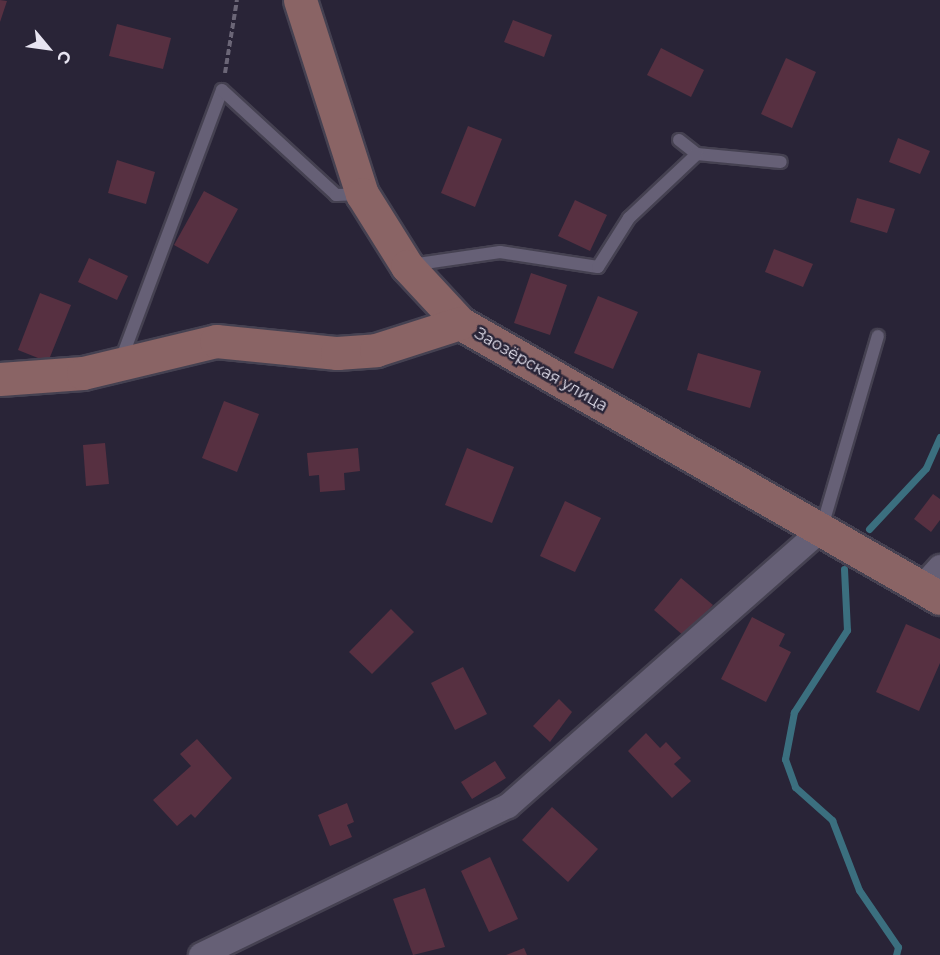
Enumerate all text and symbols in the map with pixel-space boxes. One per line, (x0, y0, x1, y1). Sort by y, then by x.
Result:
north arrow (18, 18, 78, 78)
text: С (53, 47, 75, 67)
street label: Заозёрская улица (471, 324, 611, 416)

